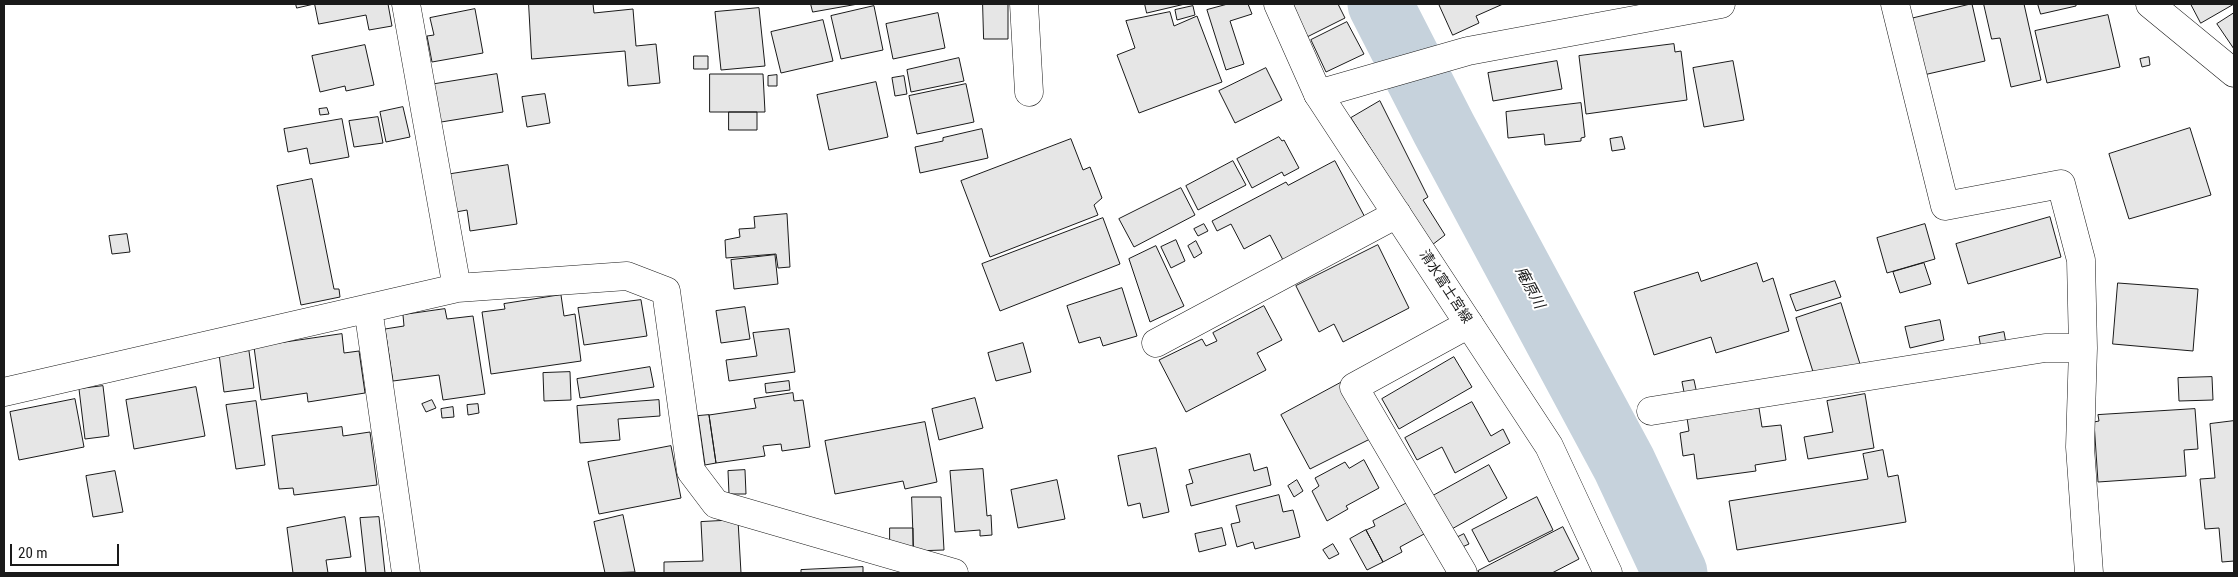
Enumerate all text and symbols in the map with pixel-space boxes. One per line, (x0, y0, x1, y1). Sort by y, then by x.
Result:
street label: 清水富士宮線 (1415, 247, 1475, 327)
water label: 庵原川 (1510, 264, 1548, 312)
scale bar (12, 534, 121, 566)
text: 20 m (18, 544, 48, 562)

